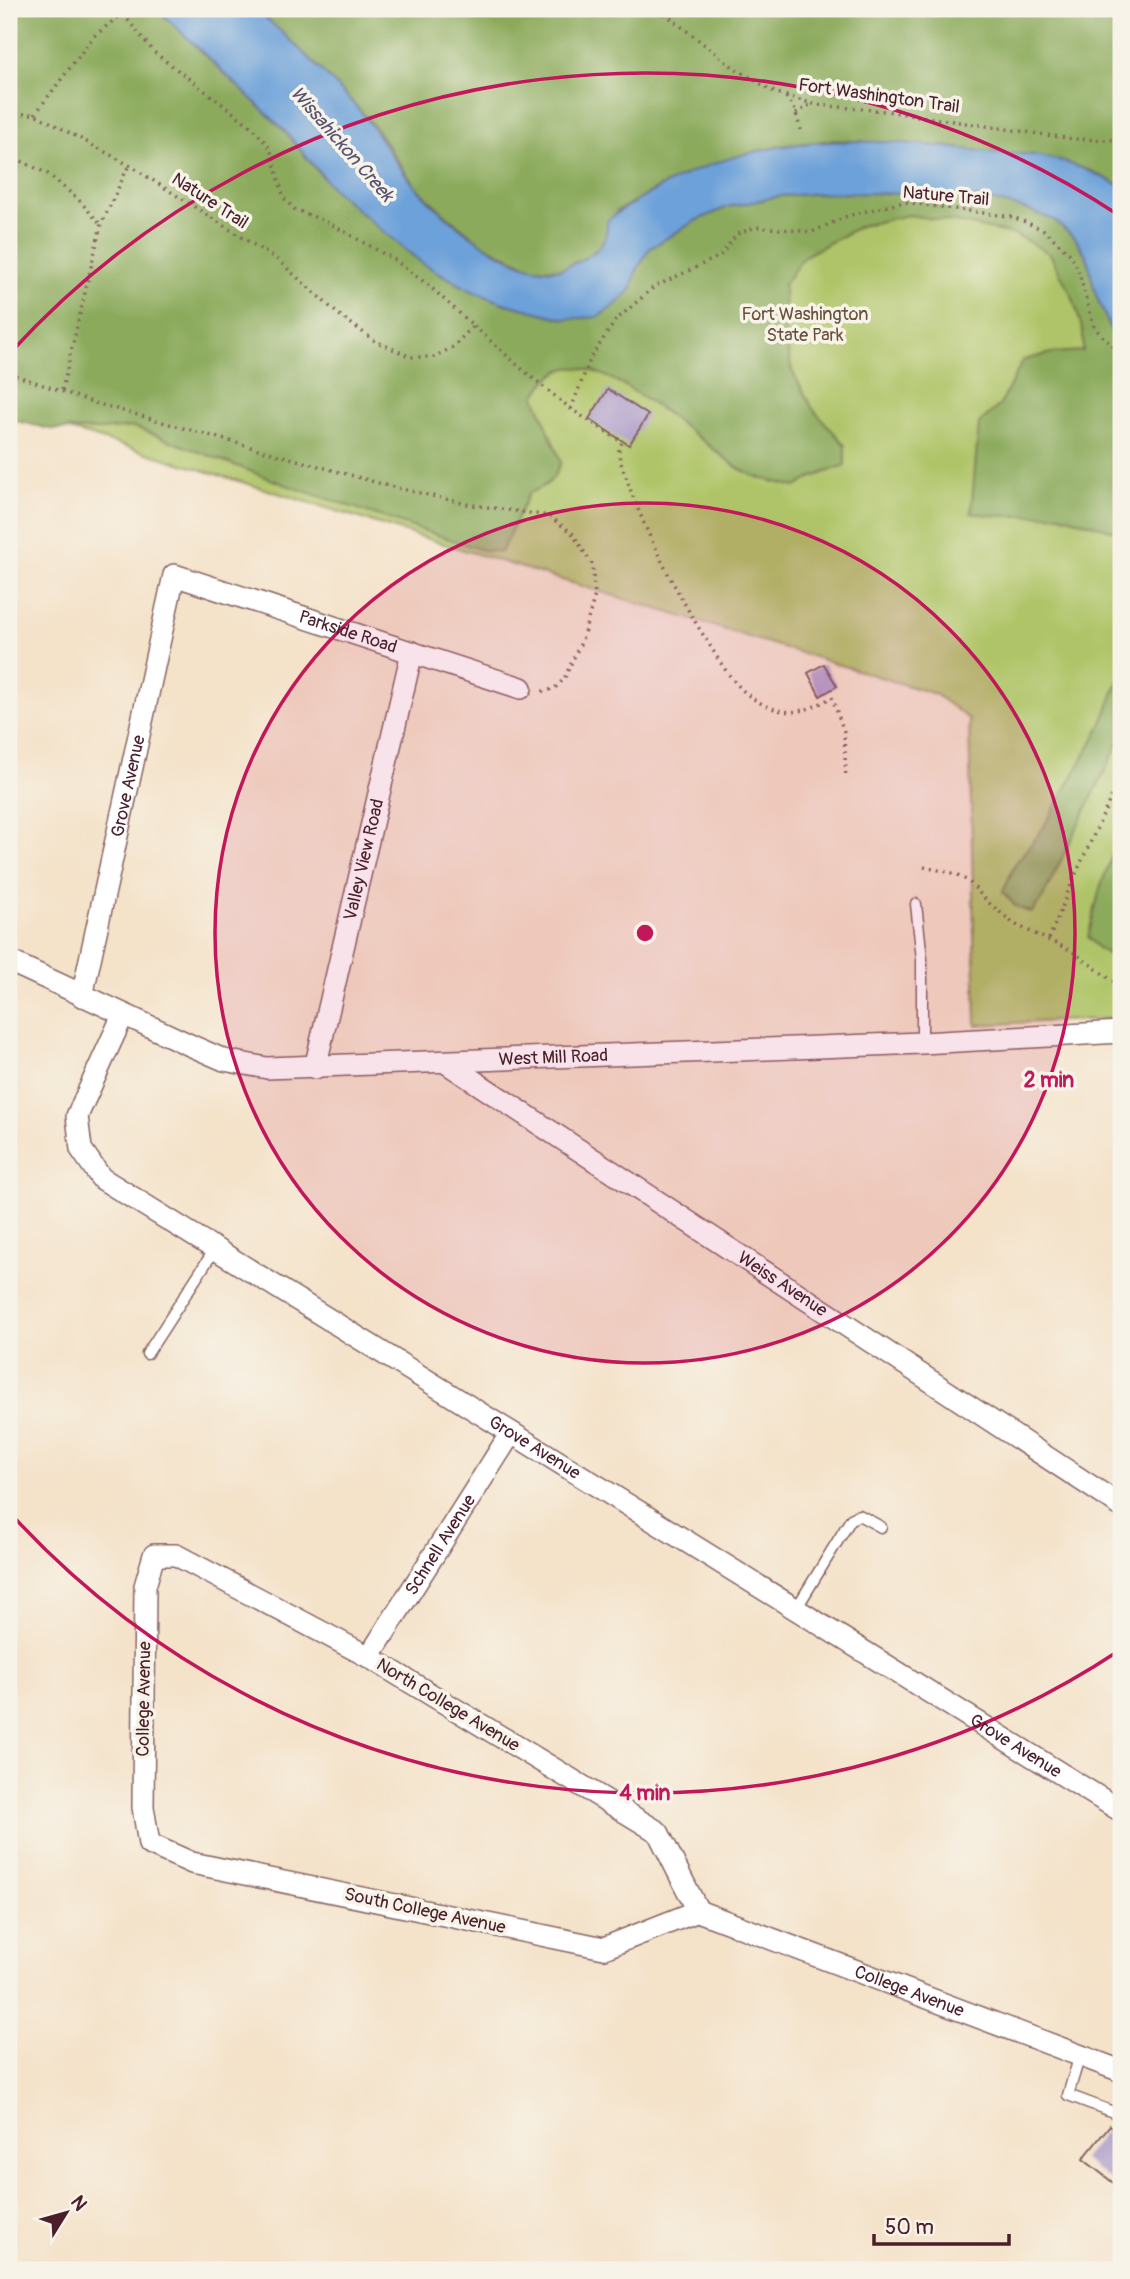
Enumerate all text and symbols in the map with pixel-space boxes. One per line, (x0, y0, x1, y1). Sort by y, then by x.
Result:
street label: Fort Washington Trail (797, 73, 961, 119)
water label: Wissahickon Creek (285, 81, 400, 208)
street label: Nature Trail (167, 168, 253, 234)
street label: Nature Trail (902, 181, 990, 211)
park label: Fort Washington State Park (742, 303, 868, 347)
street label: Parkside Road (296, 605, 400, 658)
street label: Grove Avenue (106, 733, 150, 839)
street label: Valley View Road (338, 796, 389, 923)
centre of rings (633, 921, 657, 945)
street label: West Mill Road (498, 1043, 608, 1071)
text: 2 min (1024, 1067, 1074, 1094)
street label: Weiss Avenue (733, 1246, 832, 1322)
street label: Grove Avenue (485, 1410, 585, 1484)
street label: Schnell Avenue (400, 1490, 481, 1599)
street label: College Avenue (131, 1641, 157, 1757)
street label: North College Avenue (372, 1653, 524, 1757)
street label: Grove Avenue (965, 1708, 1066, 1783)
text: 4 min (620, 1780, 671, 1807)
street label: South College Avenue (342, 1883, 508, 1939)
street label: College Avenue (851, 1960, 968, 2022)
north arrow (32, 2178, 102, 2248)
text: N (65, 2191, 92, 2216)
scale bar (874, 2202, 1009, 2246)
text: 50 m (885, 2214, 934, 2241)

